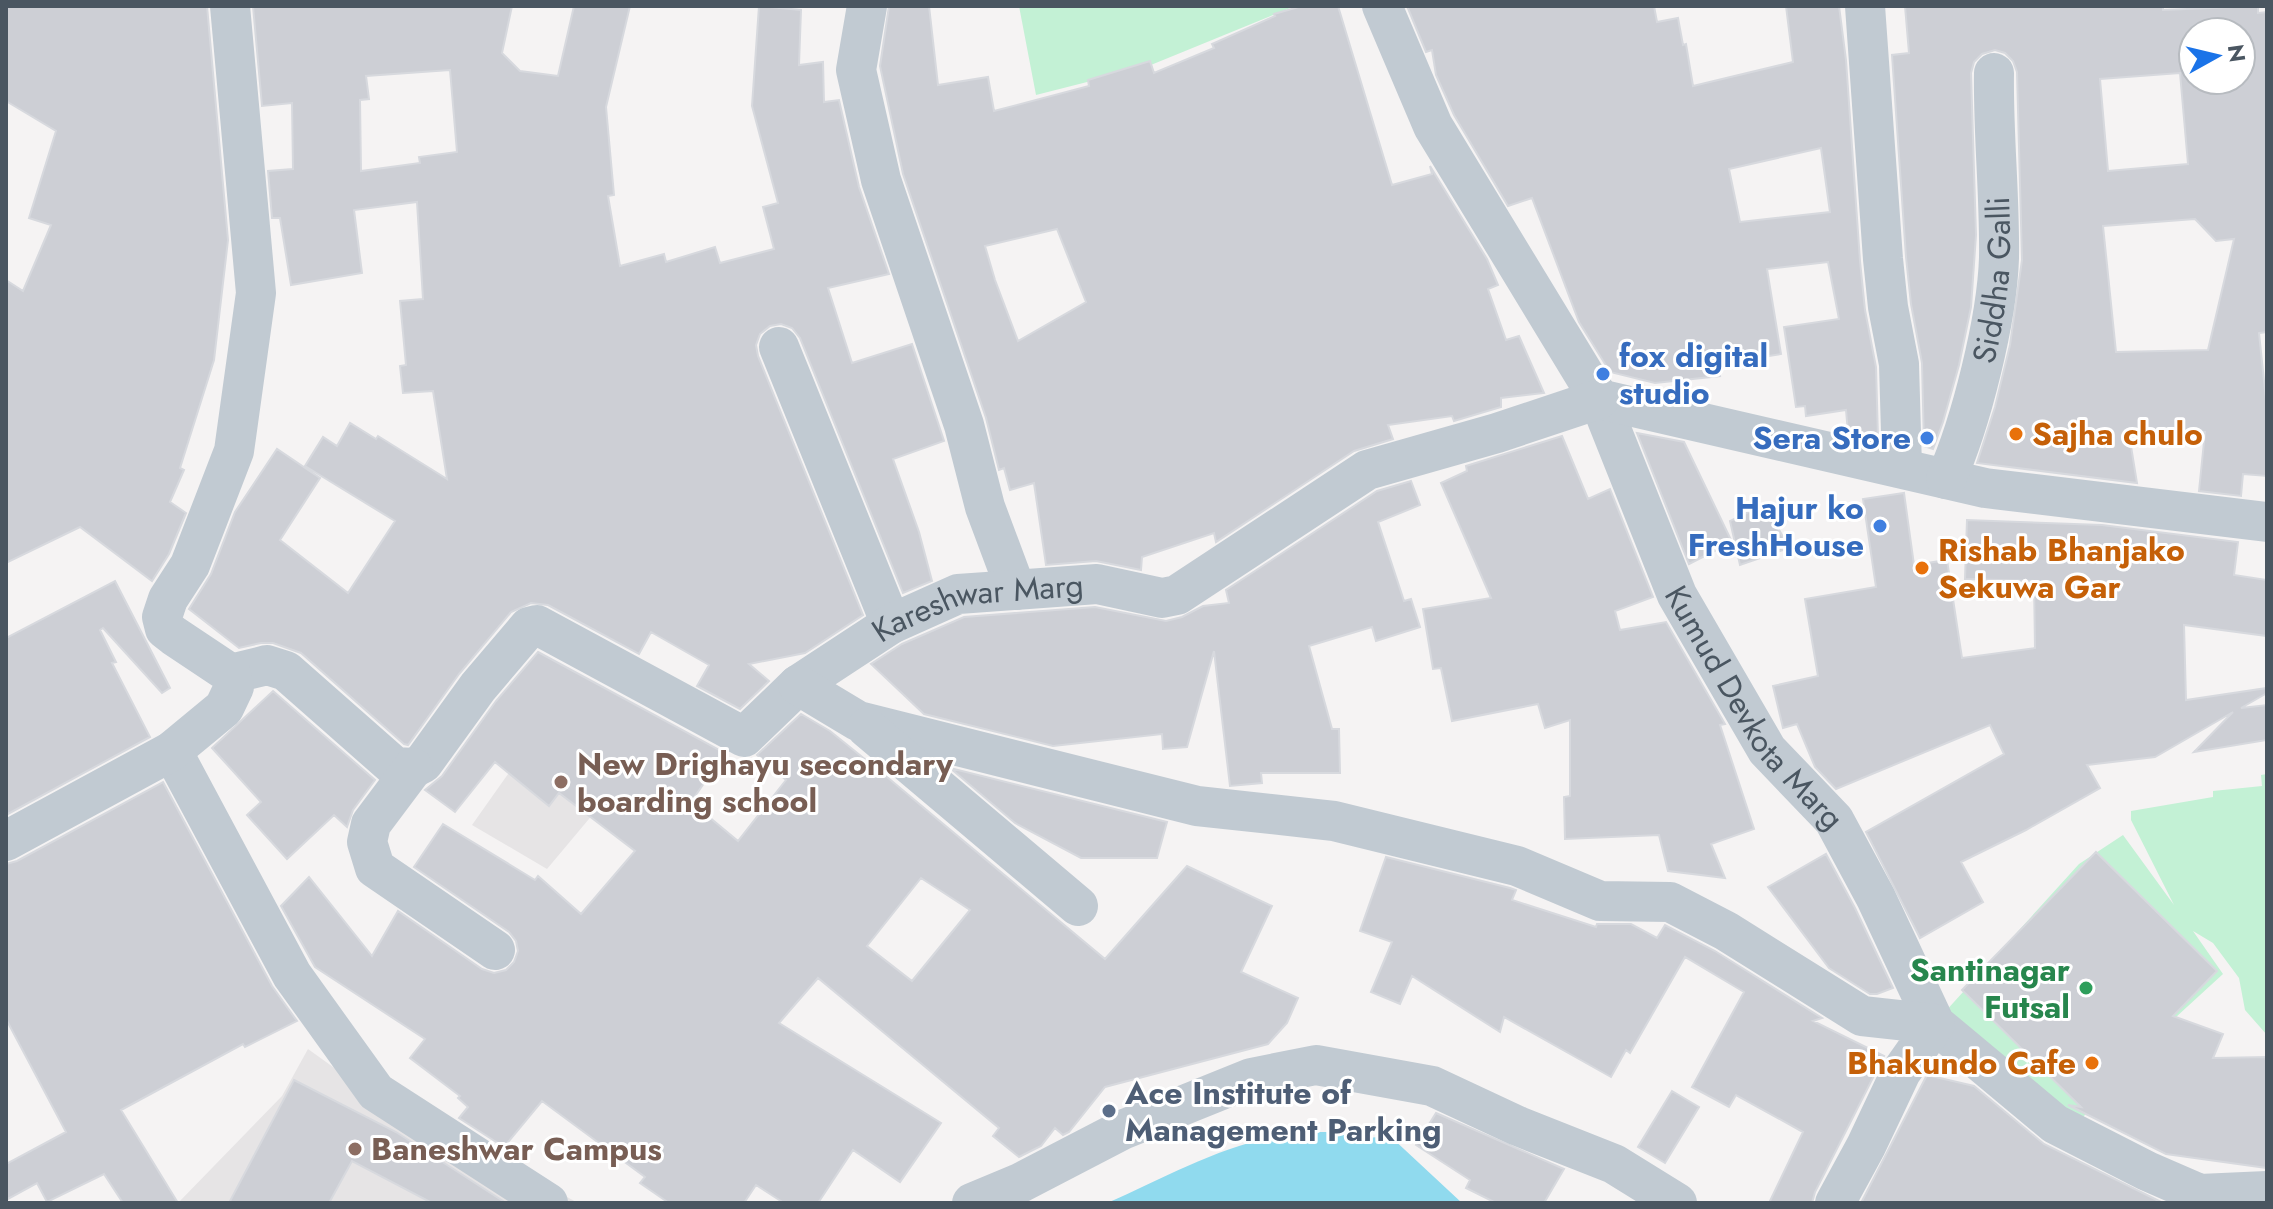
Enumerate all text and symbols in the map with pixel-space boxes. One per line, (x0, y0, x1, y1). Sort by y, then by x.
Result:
north arrow (2177, 16, 2257, 96)
text: N (2220, 42, 2254, 64)
street label: Siddha Galli (1961, 196, 2022, 368)
place label: fox digital studio (1619, 333, 1768, 416)
marker: fox digital studio (1594, 365, 1612, 383)
place label: Sajha chulo (2032, 411, 2203, 457)
place label: Sera Store (1753, 415, 1911, 461)
marker: Sajha chulo (2007, 425, 2025, 443)
marker: Sera Store (1918, 429, 1936, 447)
place label: Hajur ko FreshHouse (1688, 485, 1864, 568)
marker: Hajur ko FreshHouse (1871, 517, 1889, 535)
place label: Rishab Bhanjako Sekuwa Gar (1938, 527, 2185, 610)
marker: Rishab Bhanjako Sekuwa Gar (1913, 559, 1931, 577)
street label: Kareshwar Marg (863, 562, 1085, 654)
street label: Kumud Devkota Marg (1653, 577, 1855, 840)
place label: New Drighayu secondary boarding school (577, 741, 953, 824)
marker: New Drighayu secondary boarding school (552, 773, 570, 791)
place label: Santinagar Futsal (1910, 947, 2070, 1030)
marker: Santinagar Futsal (2077, 979, 2095, 997)
place label: Bhakundo Cafe (1847, 1040, 2076, 1086)
marker: Bhakundo Cafe (2083, 1054, 2101, 1072)
place label: Ace Institute of Management Parking (1124, 1070, 1442, 1153)
marker: Ace Institute of Management Parking (1100, 1102, 1118, 1120)
place label: Baneshwar Campus (371, 1126, 662, 1172)
marker: Baneshwar Campus (346, 1140, 364, 1158)

